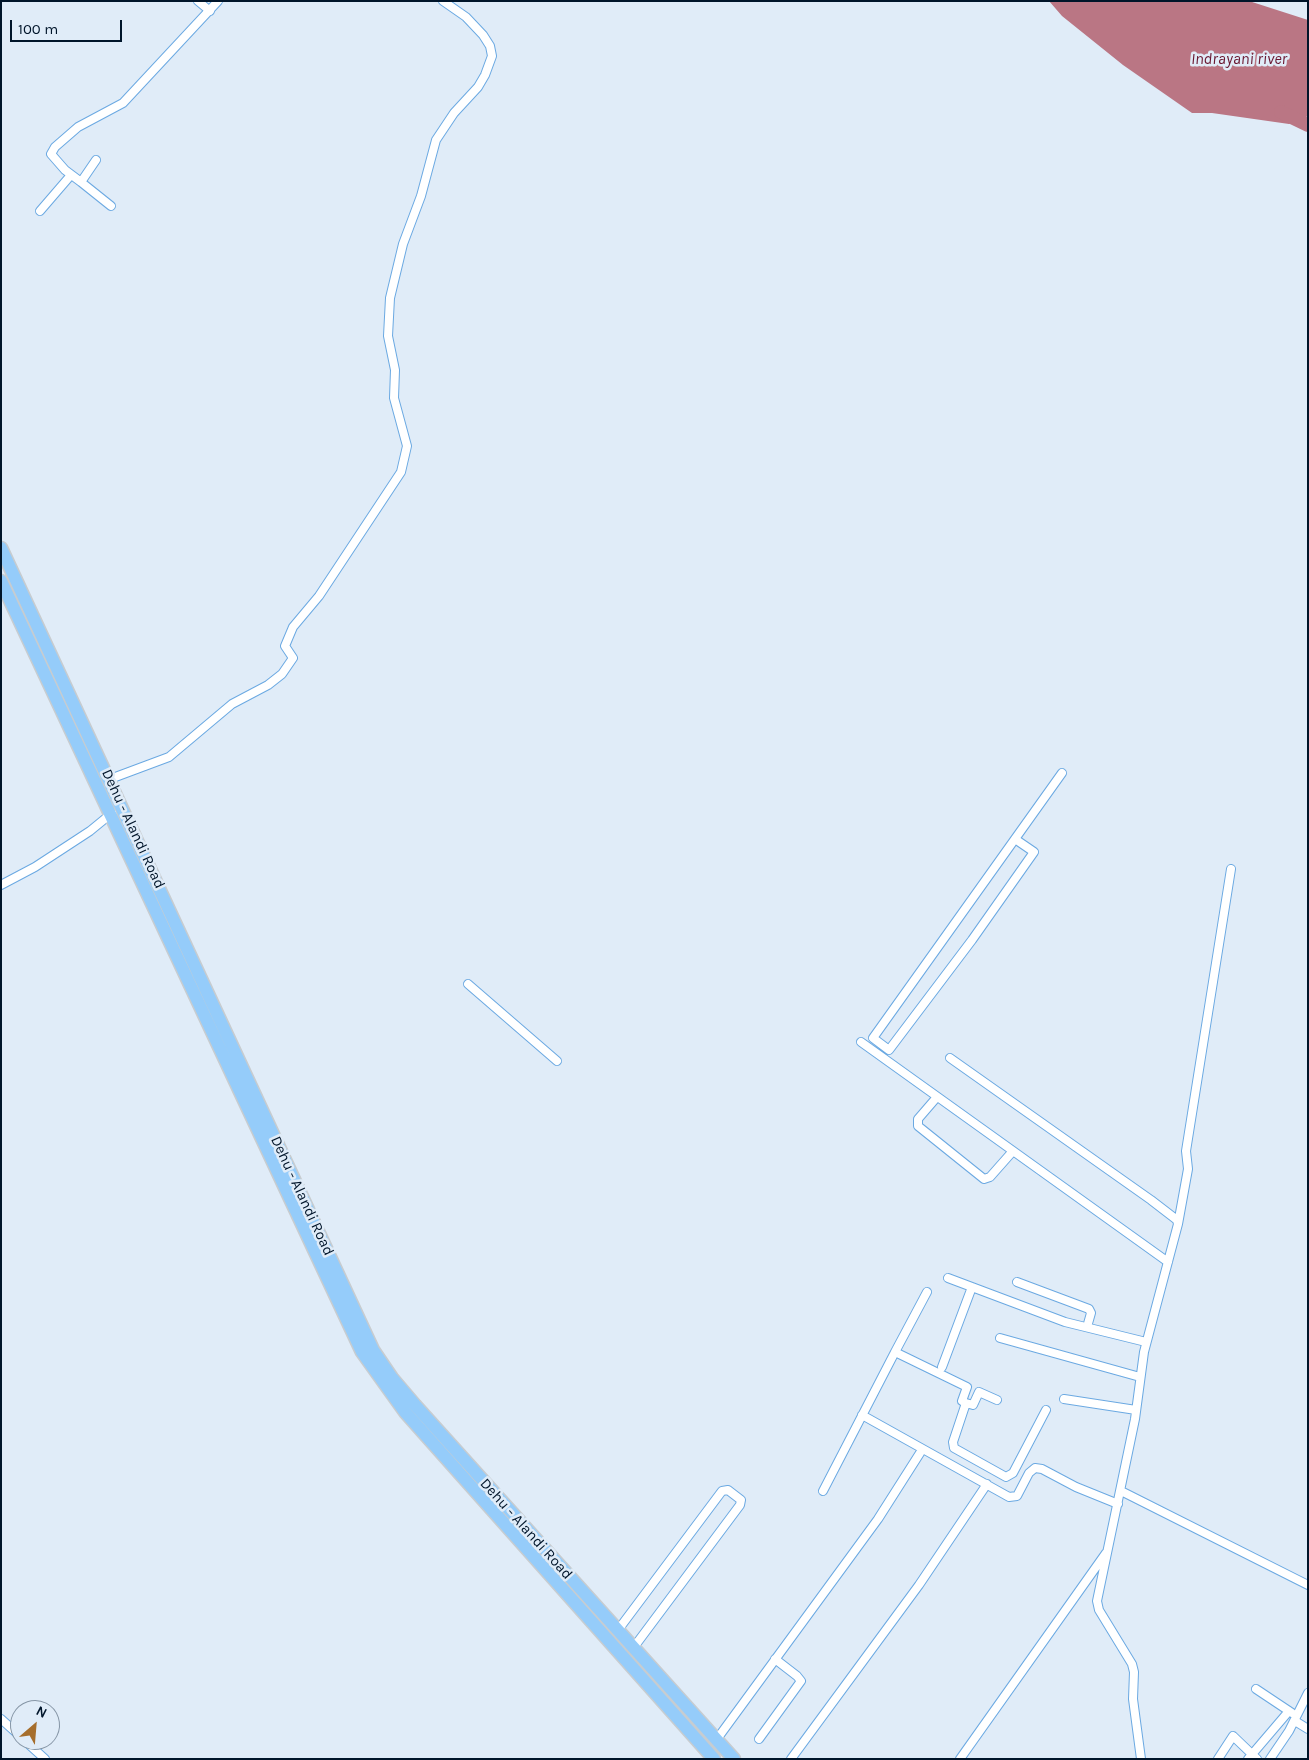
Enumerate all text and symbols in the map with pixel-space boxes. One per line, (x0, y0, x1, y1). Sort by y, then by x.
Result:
scale bar (12, 10, 125, 42)
text: 100 m (18, 20, 58, 38)
water label: Indrayani river (1191, 49, 1287, 69)
street label: Dehu - Alandi Road (97, 766, 169, 892)
street label: Dehu - Alandi Road (266, 1133, 338, 1259)
street label: Dehu - Alandi Road (476, 1475, 576, 1583)
north arrow (10, 1700, 60, 1750)
text: N (33, 1702, 50, 1722)

